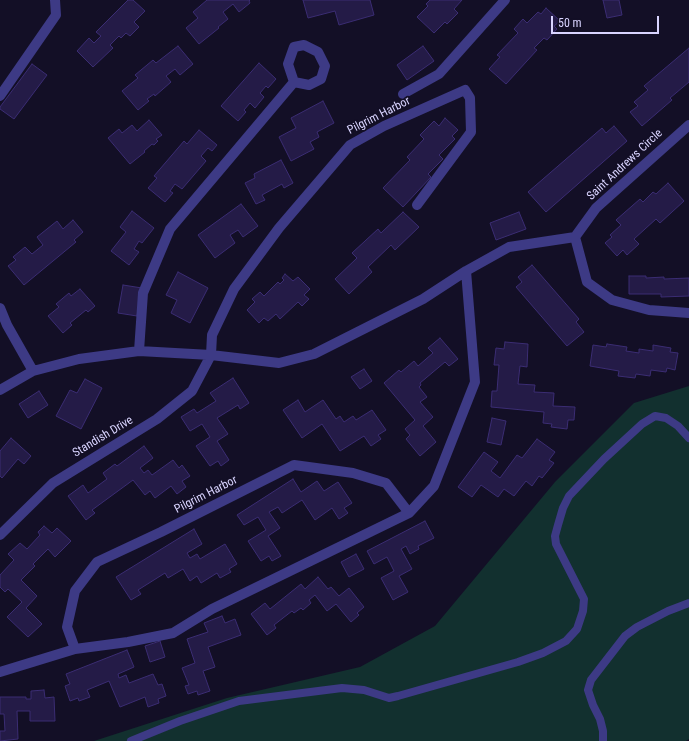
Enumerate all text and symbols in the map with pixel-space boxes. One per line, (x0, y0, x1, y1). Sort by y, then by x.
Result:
scale bar (553, 8, 661, 34)
text: 50 m (558, 16, 582, 30)
street label: Pilgrim Harbor (345, 94, 413, 138)
street label: Saint Andrews Circle (584, 126, 666, 204)
street label: Standish Drive (70, 413, 136, 461)
street label: Pilgrim Harbor (172, 473, 240, 517)

